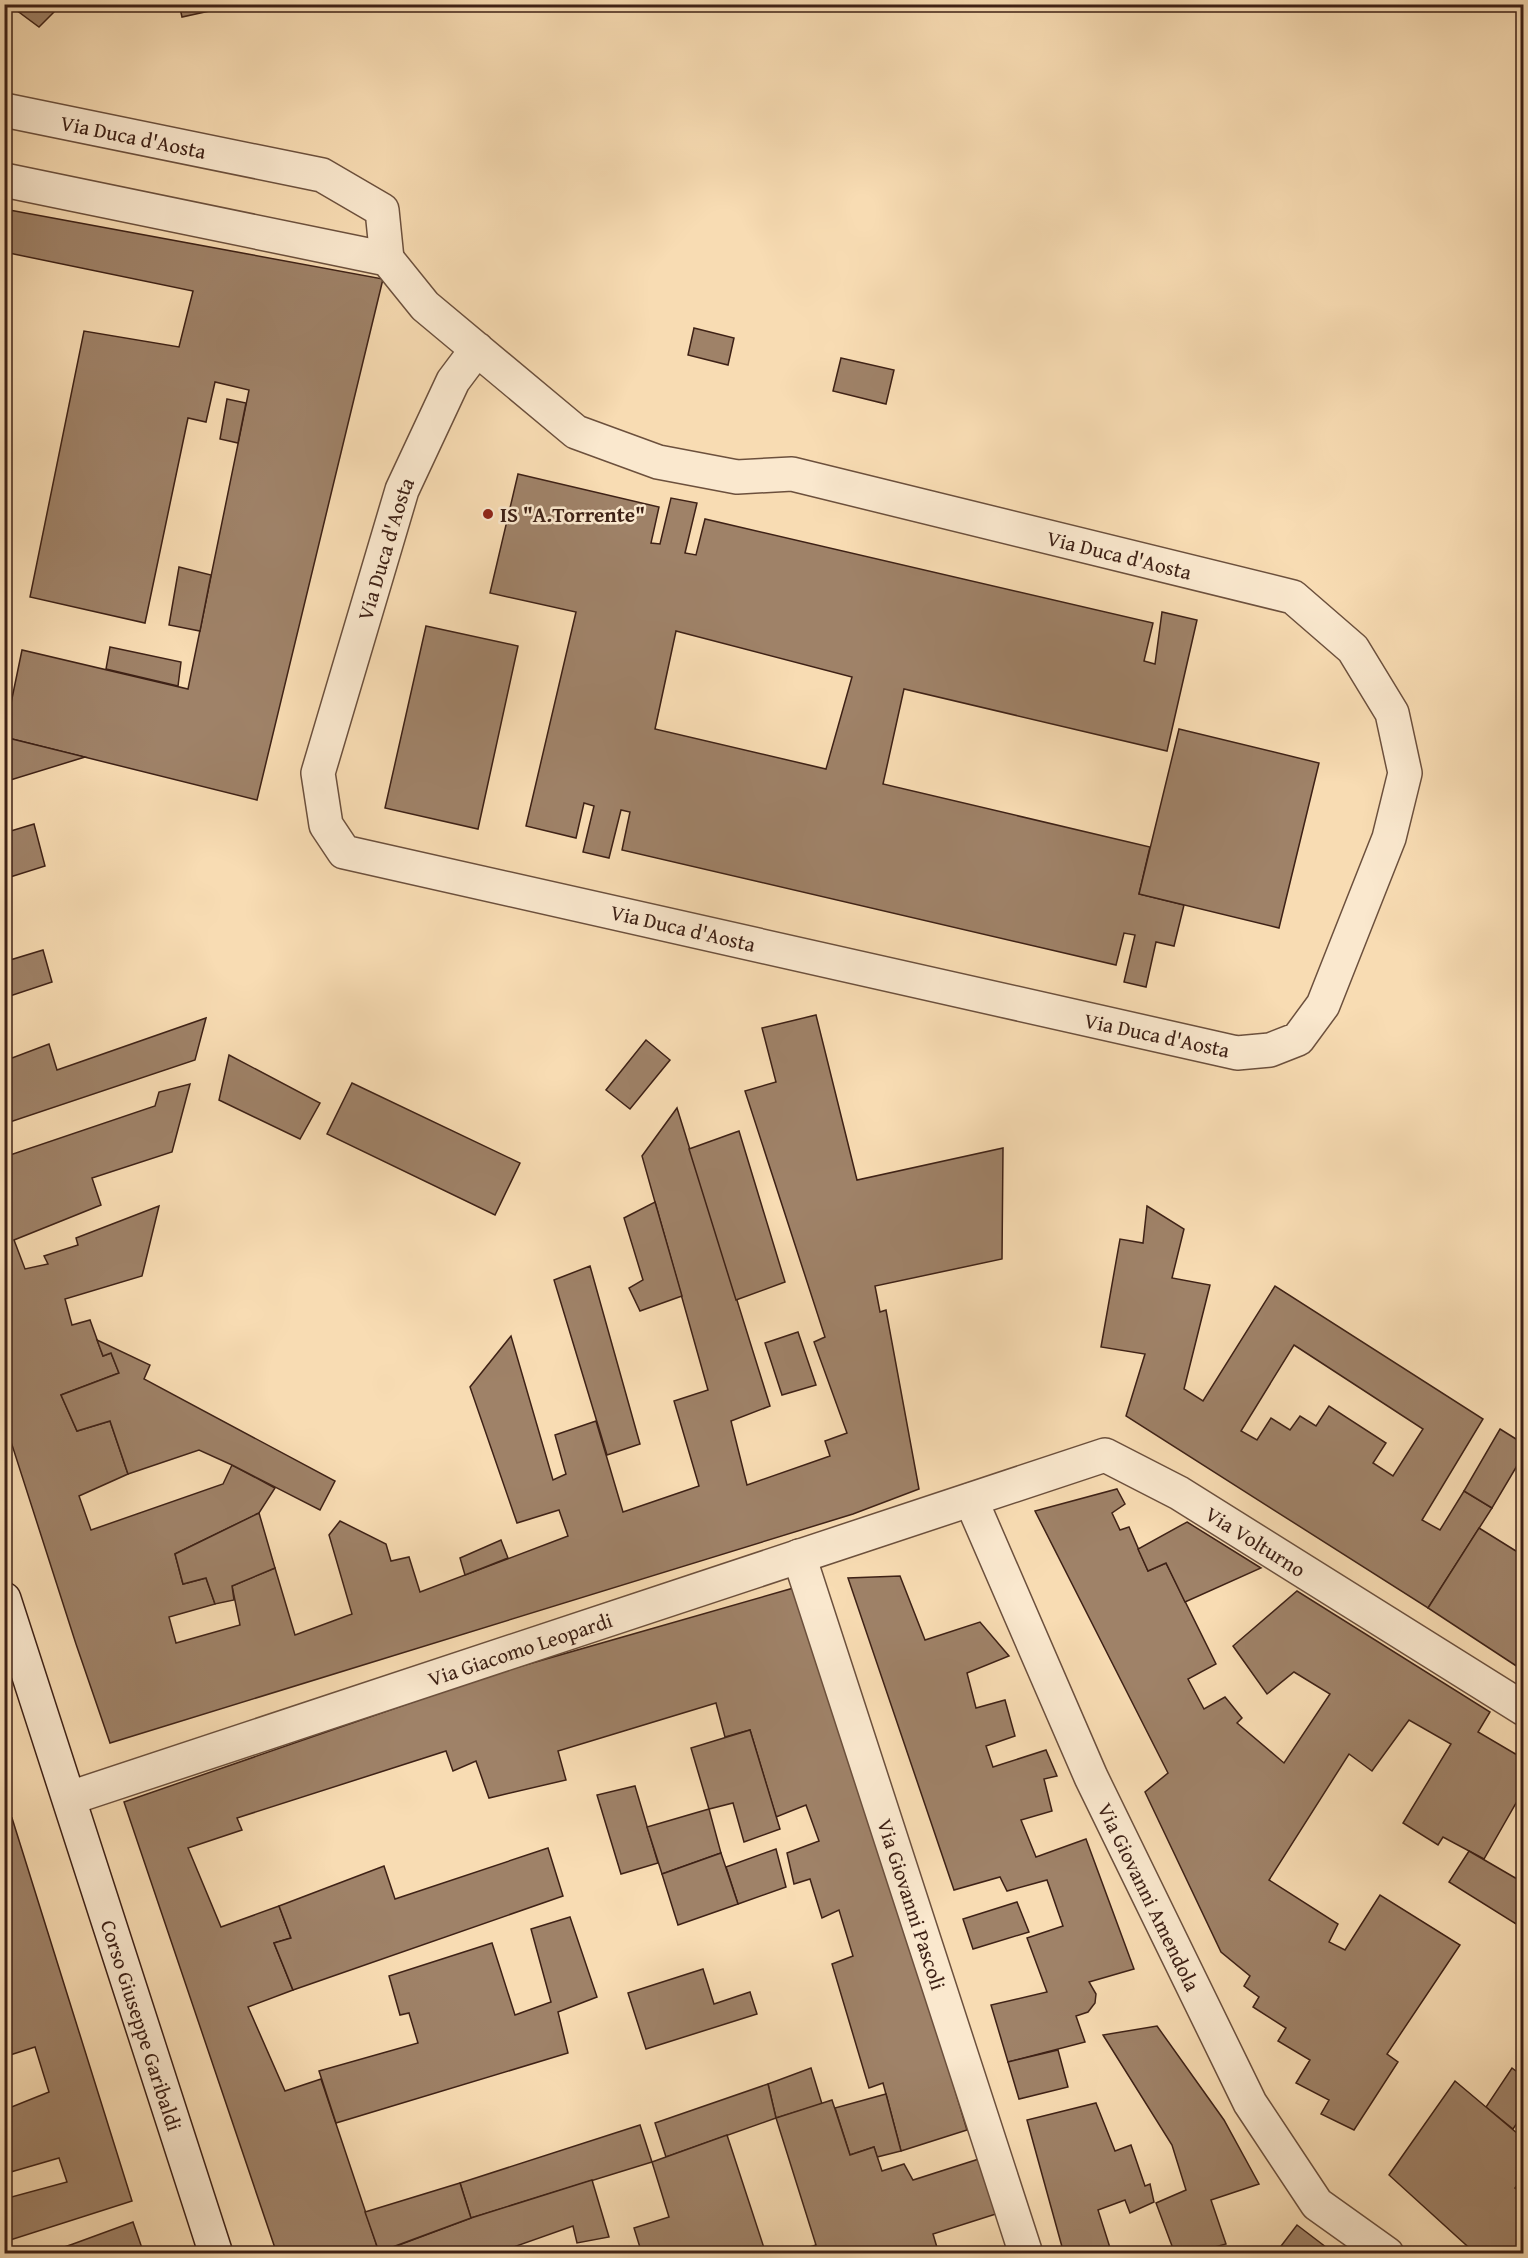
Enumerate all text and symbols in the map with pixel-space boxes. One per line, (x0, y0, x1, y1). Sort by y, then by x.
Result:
street label: Via Duca d'Aosta (58, 106, 209, 166)
street label: Via Duca d'Aosta (349, 472, 422, 624)
place label: IS "A.Torrente" (500, 499, 645, 530)
marker: IS "A.Torrente" (481, 507, 495, 521)
street label: Via Duca d'Aosta (1044, 522, 1195, 587)
street label: Via Duca d'Aosta (607, 896, 759, 960)
street label: Via Duca d'Aosta (1081, 1004, 1233, 1066)
street label: Via Volturno (1199, 1498, 1312, 1584)
street label: Via Giacomo Leopardi (424, 1604, 616, 1694)
street label: Via Giovanni Amendola (1090, 1797, 1209, 1996)
street label: Via Giovanni Pascoli (870, 1814, 955, 1994)
street label: Corso Giuseppe Garibaldi (93, 1916, 191, 2135)

